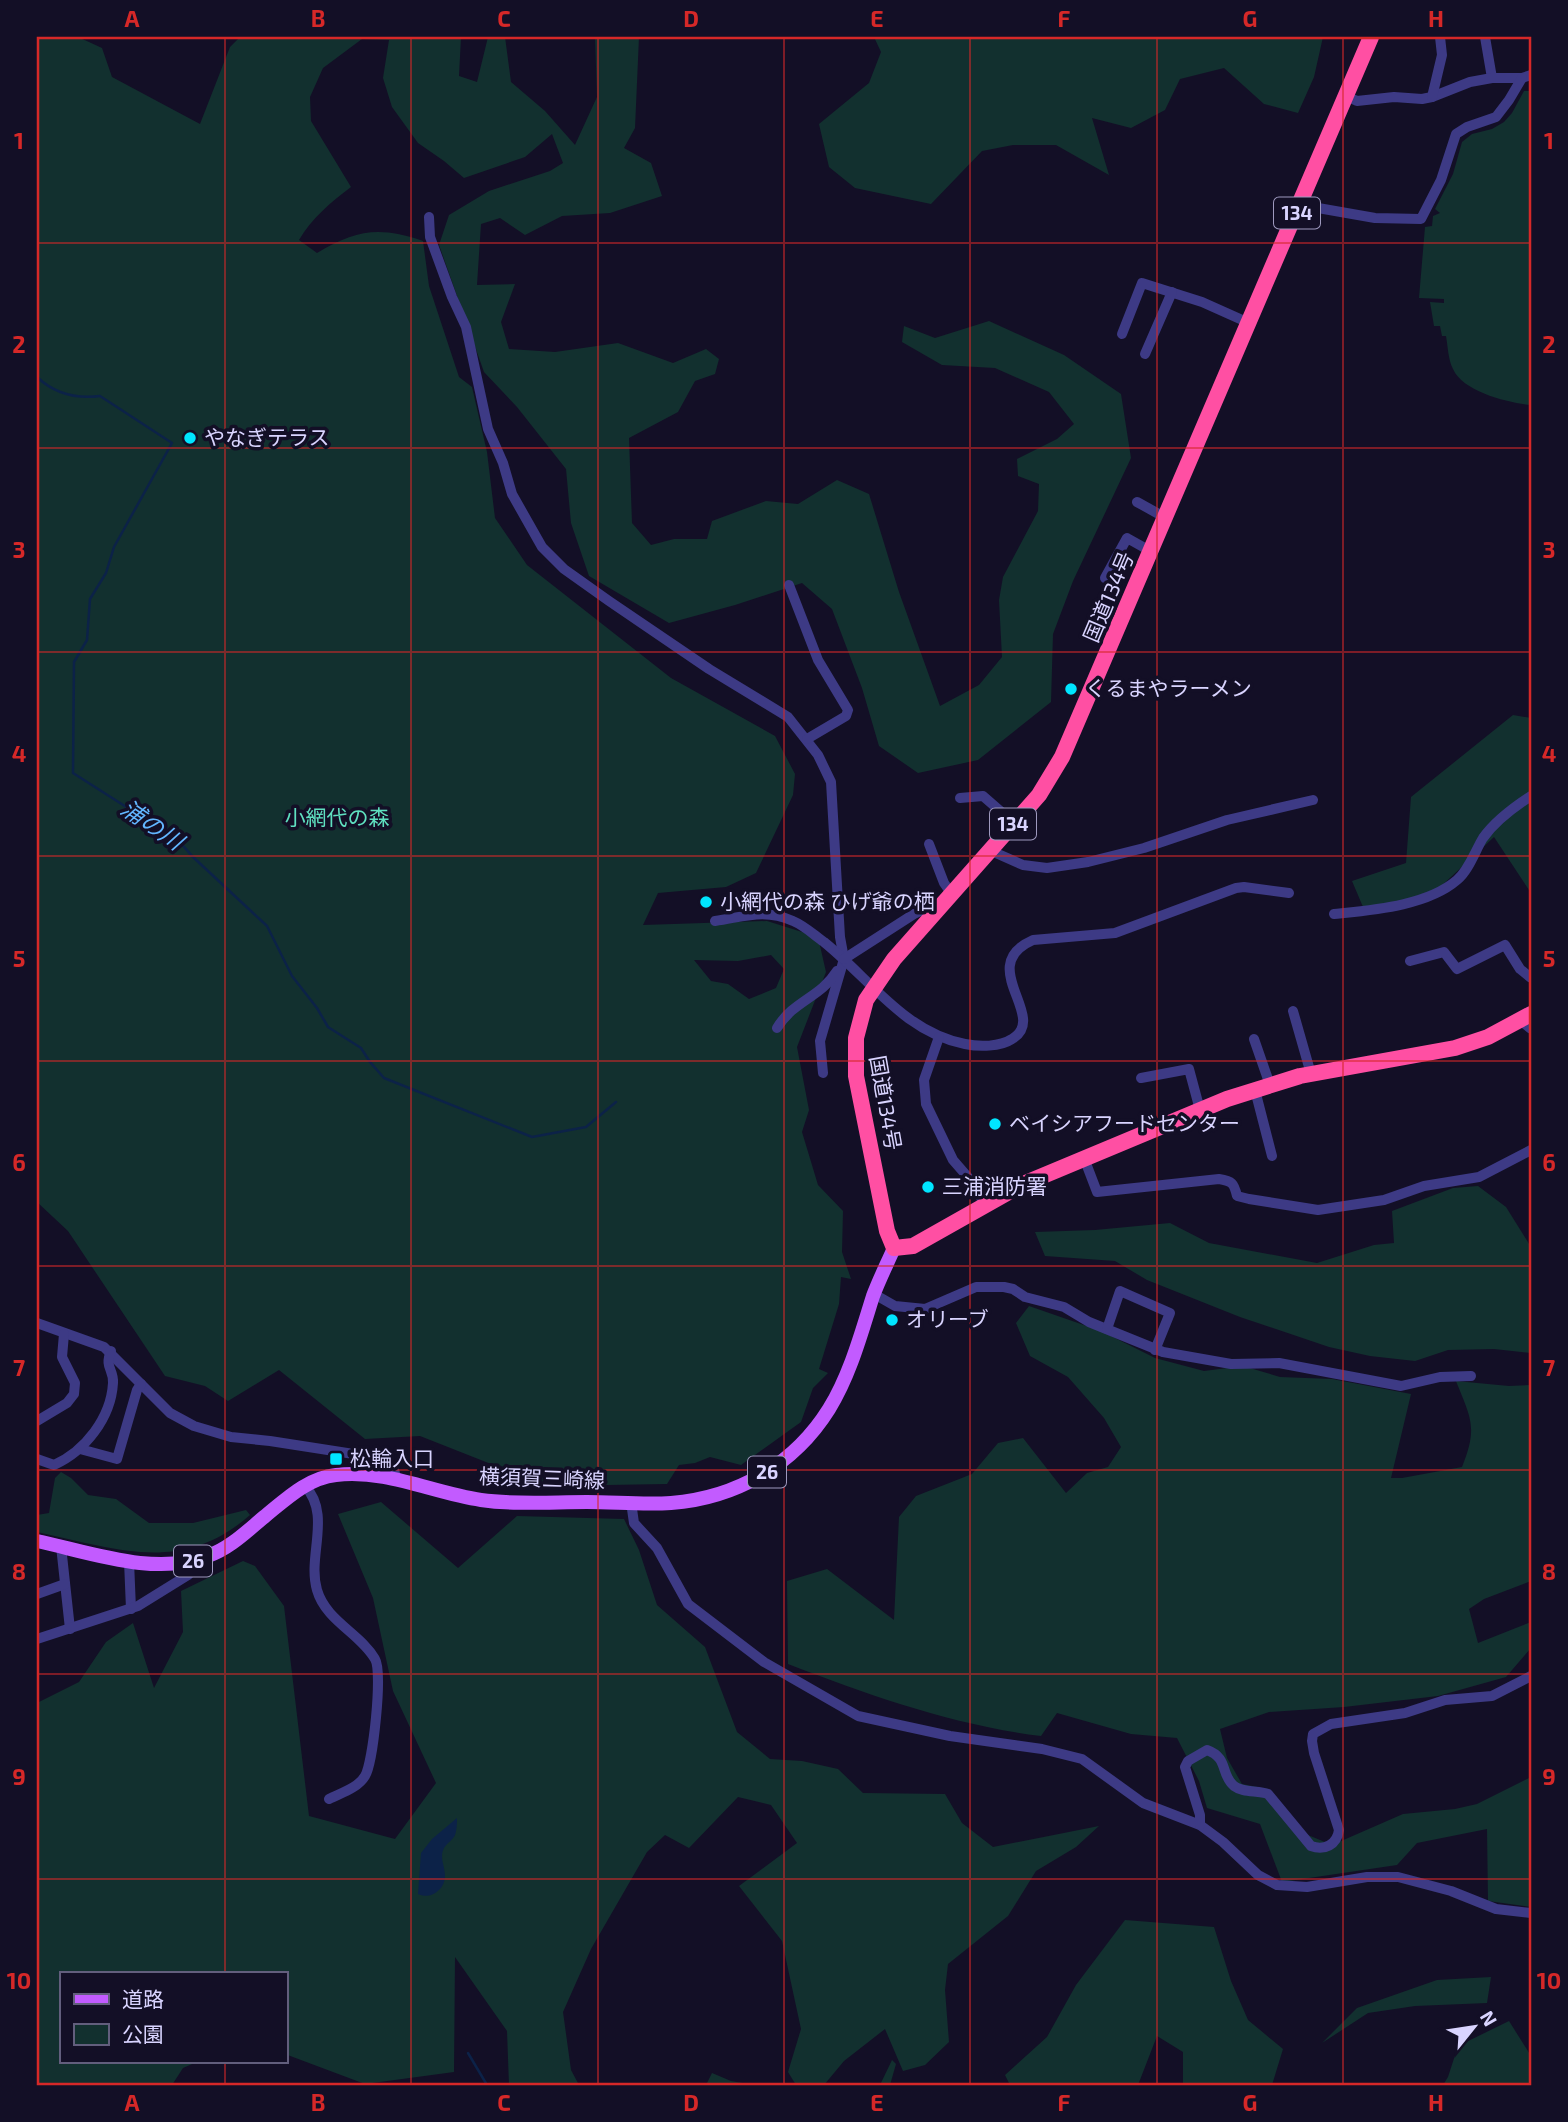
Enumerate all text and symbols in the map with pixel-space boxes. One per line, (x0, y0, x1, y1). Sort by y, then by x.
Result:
text: A (124, 4, 140, 32)
text: B (311, 4, 325, 32)
text: C (497, 4, 511, 32)
text: D (683, 4, 699, 32)
text: E (870, 4, 884, 32)
text: F (1058, 4, 1071, 32)
text: G (1243, 4, 1257, 32)
text: H (1428, 4, 1444, 32)
text: 1 (14, 126, 24, 154)
text: 1 (1544, 126, 1554, 154)
road number: 134 (1274, 197, 1320, 228)
text: 2 (12, 330, 26, 358)
text: 2 (1542, 330, 1556, 358)
place label: やなぎテラス (204, 424, 330, 449)
marker: やなぎテラス (182, 430, 198, 446)
text: 3 (12, 535, 26, 563)
text: 3 (1542, 535, 1556, 563)
street label: 国道134号 (1077, 547, 1138, 645)
place label: くるまやラーメン (1085, 675, 1252, 700)
marker: くるまやラーメン (1063, 681, 1079, 697)
text: 4 (12, 739, 26, 767)
text: 4 (1542, 739, 1556, 767)
water label: 浦の川 (116, 793, 191, 857)
park label: 小網代の森 (285, 804, 390, 829)
road number: 134 (990, 808, 1036, 839)
place label: 小網代の森 ひげ爺の栖 (720, 888, 935, 913)
marker: 小網代の森 ひげ爺の栖 (698, 894, 714, 910)
text: 5 (13, 944, 25, 972)
text: 5 (1543, 944, 1555, 972)
street label: 国道134号 (866, 1053, 907, 1152)
place label: ベイシアフードセンター (1009, 1110, 1240, 1135)
marker: ベイシアフードセンター (987, 1116, 1003, 1132)
text: 6 (12, 1148, 26, 1176)
text: 6 (1542, 1148, 1556, 1176)
place label: 三浦消防署 (942, 1173, 1047, 1198)
marker: 三浦消防署 (920, 1179, 936, 1195)
place label: オリーブ (906, 1306, 989, 1331)
marker: オリーブ (884, 1312, 900, 1328)
text: 7 (13, 1353, 25, 1381)
text: 7 (1543, 1353, 1555, 1381)
place label: 松輪入口 (350, 1445, 434, 1470)
marker: 松輪入口 (328, 1451, 344, 1467)
road number: 26 (748, 1456, 786, 1488)
street label: 横須賀三崎線 (479, 1463, 605, 1492)
road number: 26 (174, 1546, 212, 1576)
text: 8 (12, 1557, 26, 1585)
text: 8 (1542, 1557, 1556, 1585)
text: 9 (12, 1762, 26, 1790)
text: 9 (1542, 1762, 1556, 1790)
text: 10 (7, 1966, 31, 1994)
text: 10 (1537, 1966, 1561, 1994)
legend (60, 1972, 287, 2062)
text: 道路 (122, 1986, 164, 2011)
north arrow (1438, 1993, 1508, 2062)
text: N (1476, 2007, 1503, 2030)
text: 公園 (122, 2021, 164, 2046)
text: A (124, 2088, 140, 2116)
text: B (311, 2088, 325, 2116)
text: C (497, 2088, 511, 2116)
text: D (683, 2088, 699, 2116)
text: E (870, 2088, 884, 2116)
text: F (1058, 2088, 1071, 2116)
text: G (1243, 2088, 1257, 2116)
text: H (1428, 2088, 1444, 2116)

